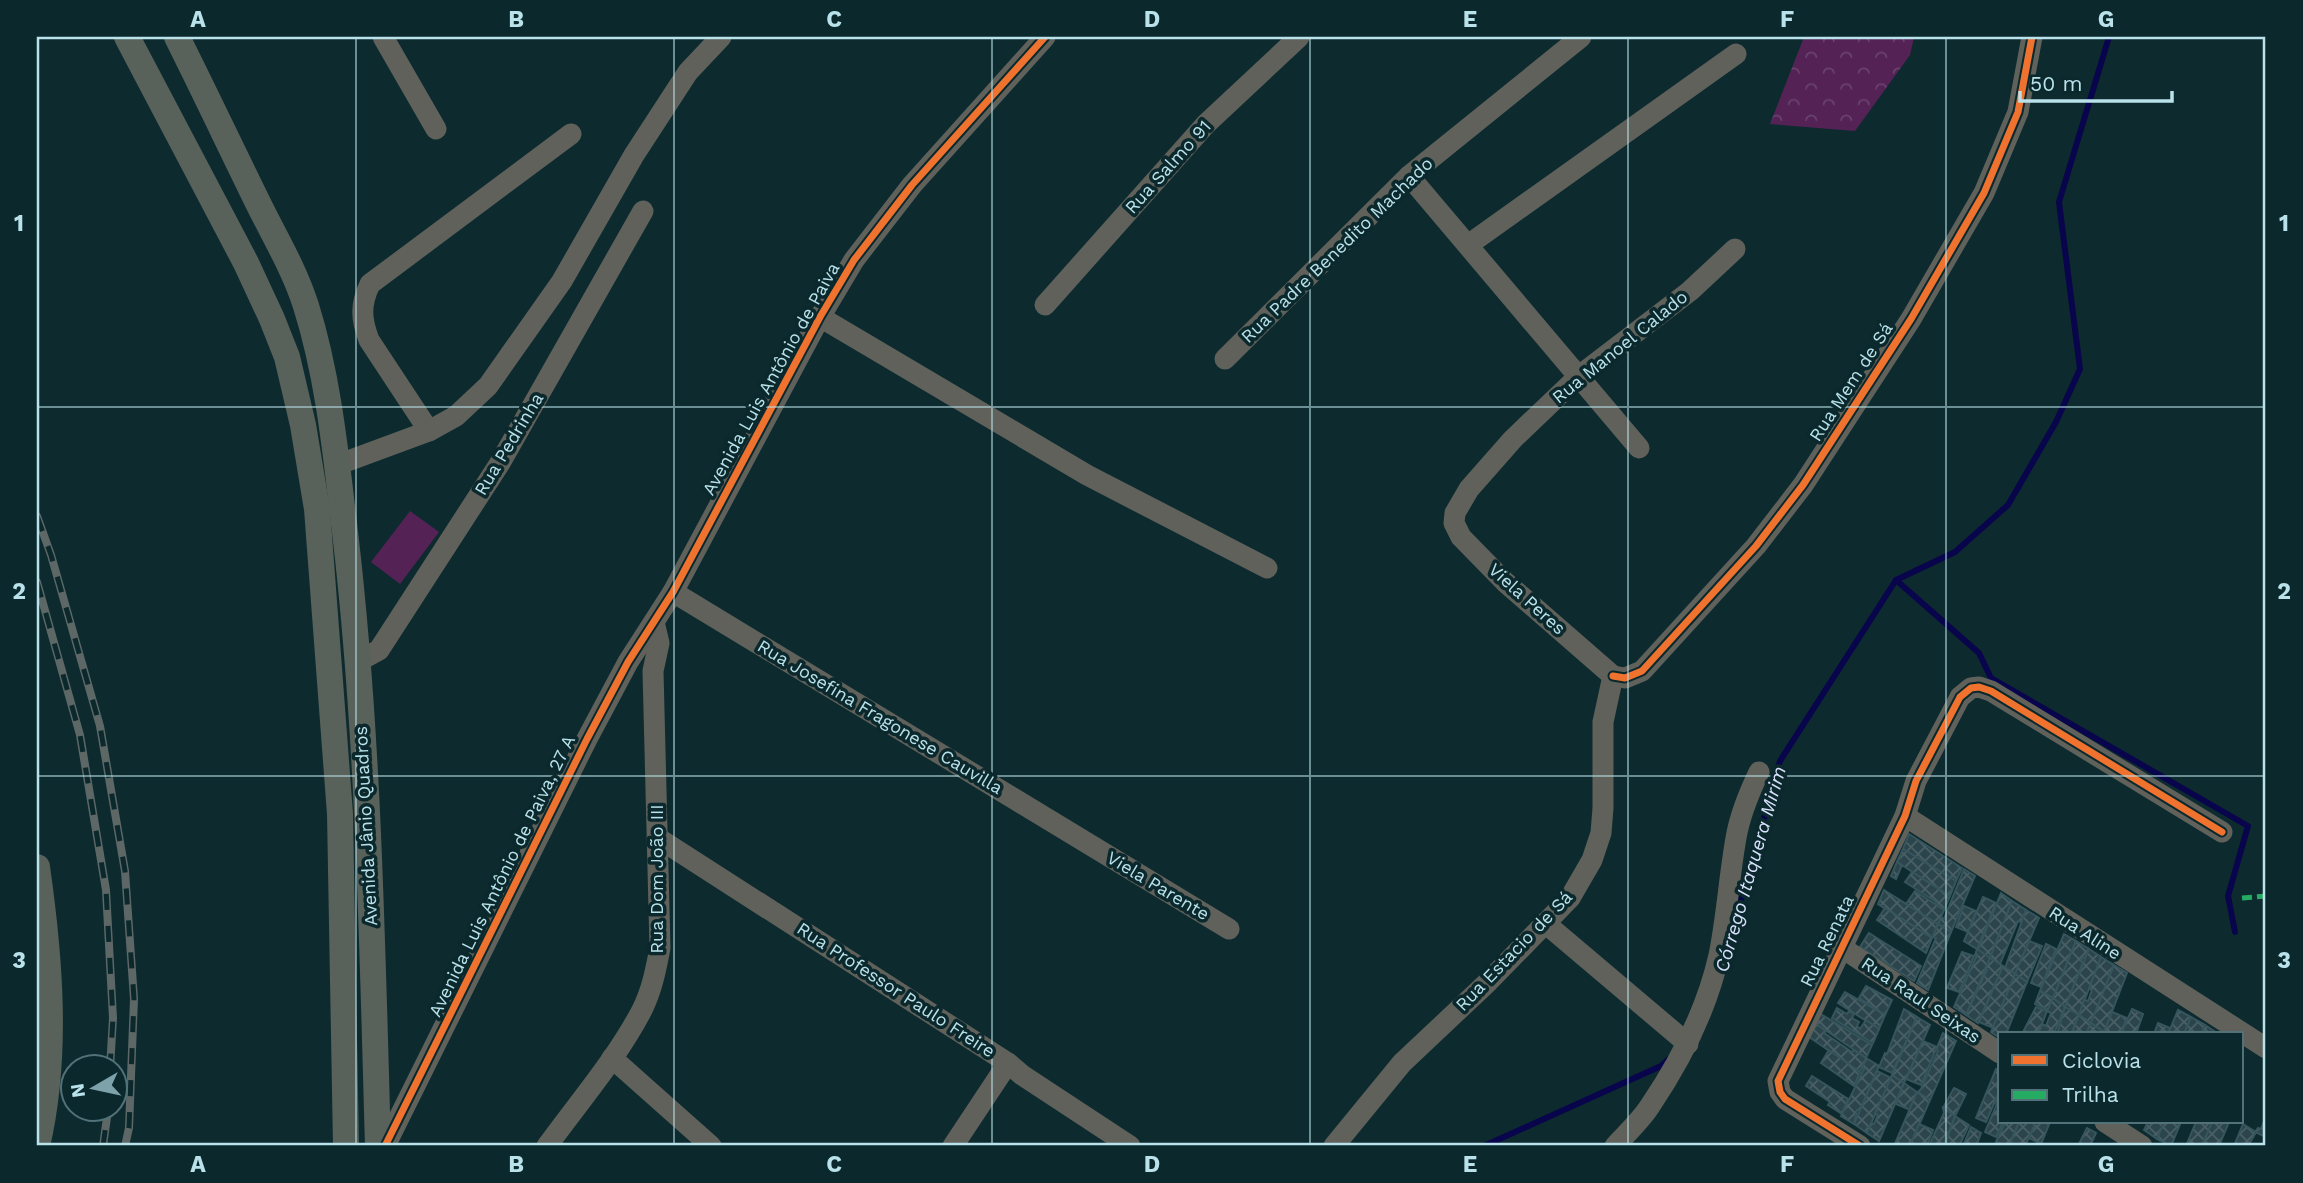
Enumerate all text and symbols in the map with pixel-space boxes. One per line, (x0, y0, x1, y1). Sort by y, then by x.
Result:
text: A (190, 6, 206, 33)
text: B (508, 6, 524, 33)
text: C (826, 6, 842, 33)
text: D (1144, 6, 1160, 33)
text: E (1463, 6, 1477, 33)
text: F (1780, 6, 1794, 33)
text: G (2098, 6, 2114, 33)
scale bar (2020, 60, 2172, 104)
text: 50 m (2030, 71, 2082, 96)
street label: Rua Salmo 91 (1120, 116, 1215, 218)
street label: Rua Padre Benedito Machado (1237, 152, 1437, 347)
text: 1 (14, 210, 24, 237)
text: 1 (2279, 210, 2289, 237)
street label: Avenida Luis Antônio de Paiva (698, 259, 843, 499)
street label: Rua Manoel Calado (1548, 286, 1692, 408)
street label: Rua Mem de Sá (1804, 319, 1897, 445)
street label: Rua Pedrinha (470, 389, 547, 499)
street label: Viela Peres (1484, 559, 1570, 639)
text: 2 (12, 578, 26, 605)
text: 2 (2277, 578, 2291, 605)
street label: Rua Josefina Fragonese Cauvilla (754, 635, 1007, 798)
street label: Avenida Jânio Quadros (350, 726, 381, 926)
street label: Avenida Luis Antônio de Paiva, 27 A (424, 731, 579, 1020)
water label: Córrego Itaquera Mirim (1710, 763, 1791, 975)
street label: Rua Dom João III (646, 804, 667, 954)
street label: Viela Parente (1103, 847, 1213, 924)
street label: Rua Estacio de Sá (1451, 886, 1576, 1015)
street label: Rua Renata (1795, 891, 1858, 990)
street label: Rua Aline (2045, 902, 2125, 964)
street label: Rua Professor Paulo Freire (793, 918, 999, 1062)
text: 3 (12, 947, 26, 974)
text: 3 (2277, 947, 2291, 974)
street label: Rua Raul Seixas (1858, 952, 1985, 1047)
legend (1998, 1032, 2244, 1124)
text: Ciclovia (2062, 1048, 2141, 1073)
north arrow (60, 1054, 130, 1124)
text: N (65, 1082, 90, 1099)
text: Trilha (2062, 1082, 2119, 1107)
text: A (190, 1151, 206, 1178)
text: B (508, 1151, 524, 1178)
text: C (826, 1151, 842, 1178)
text: D (1144, 1151, 1160, 1178)
text: E (1463, 1151, 1477, 1178)
text: F (1780, 1151, 1794, 1178)
text: G (2098, 1151, 2114, 1178)

